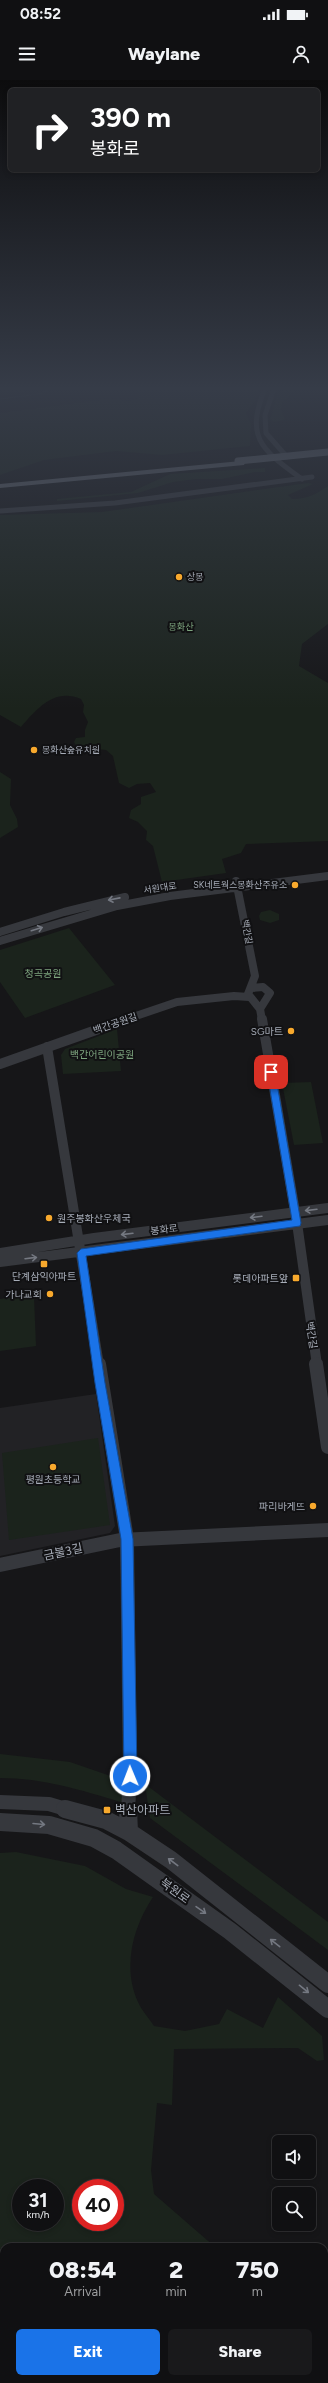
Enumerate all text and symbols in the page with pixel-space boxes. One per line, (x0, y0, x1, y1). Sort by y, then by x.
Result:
text: 08:52 (20, 5, 61, 23)
icon: menu (16, 43, 38, 65)
text: Waylane (128, 43, 200, 65)
icon: person (290, 43, 312, 65)
text: 390 m (90, 100, 171, 134)
icon: right (24, 104, 76, 156)
text: 봉화로 (90, 138, 140, 160)
place label: 상봉 (187, 571, 204, 582)
marker: 상봉 (174, 572, 184, 582)
park label: 봉화산 (169, 621, 194, 632)
place label: 봉화산숲유치원 (42, 744, 100, 755)
marker: 봉화산숲유치원 (29, 745, 39, 755)
street label: 서원대로 (143, 879, 177, 896)
place label: SK네트웍스봉화산주유소 (193, 879, 288, 890)
marker: SK네트웍스봉화산주유소 (290, 880, 300, 890)
one-way arrow (108, 895, 121, 903)
street label: 백간길 (240, 919, 255, 945)
one-way arrow (31, 925, 44, 932)
park label: 청곡공원 (25, 967, 61, 980)
street label: 백간공원길 (91, 1010, 139, 1037)
place label: SG마트 (251, 1025, 283, 1038)
marker: SG마트 (286, 1026, 296, 1036)
park label: 백간어린이공원 (70, 1048, 134, 1061)
pin (254, 1055, 288, 1089)
icon: arrive (260, 1061, 282, 1083)
one-way arrow (305, 1206, 318, 1214)
place label: 원주봉화산우체국 (57, 1212, 131, 1225)
marker: 원주봉화산우체국 (44, 1213, 54, 1223)
one-way arrow (249, 1214, 262, 1221)
street label: 봉화로 (150, 1221, 179, 1238)
one-way arrow (121, 1230, 134, 1238)
one-way arrow (24, 1255, 37, 1262)
marker: 단계삼익아파트 (39, 1259, 49, 1269)
place label: 단계삼익아파트 (12, 1270, 76, 1283)
place label: 롯데아파트앞 (233, 1272, 288, 1285)
marker: 롯데아파트앞 (291, 1273, 301, 1283)
place label: 가나교회 (5, 1288, 42, 1301)
marker: 가나교회 (45, 1289, 55, 1299)
street label: 백간길 (303, 1320, 320, 1350)
marker: 평원초등학교 (48, 1462, 58, 1472)
place label: 평원초등학교 (25, 1473, 81, 1486)
place label: 파리바게뜨 (259, 1500, 305, 1513)
marker: 파리바게뜨 (308, 1501, 318, 1511)
street label: 금불3길 (42, 1541, 84, 1563)
position arrow (109, 1755, 151, 1797)
place label: 벽산아파트 (115, 1803, 170, 1817)
marker: 벽산아파트 (102, 1805, 112, 1815)
one-way arrow (32, 1821, 45, 1828)
one-way arrow (168, 1858, 179, 1866)
street label: 북원로 (157, 1876, 193, 1906)
one-way arrow (195, 1906, 206, 1914)
one-way arrow (270, 1938, 281, 1947)
one-way arrow (298, 1985, 309, 1994)
map controls (272, 2135, 316, 2231)
button: sound (272, 2135, 316, 2179)
speed limit sign: 40 (72, 2179, 124, 2231)
button: search (272, 2187, 316, 2231)
text: 31 (28, 2188, 48, 2212)
text: km/h (27, 2208, 49, 2221)
text: 08:54 (49, 2255, 116, 2284)
text: 2 (169, 2255, 183, 2284)
text: 750 (236, 2255, 279, 2284)
text: Arrival (64, 2284, 101, 2299)
text: min (165, 2284, 187, 2299)
text: m (252, 2284, 263, 2299)
button: Exit (16, 2329, 160, 2375)
button: Share (168, 2329, 312, 2375)

